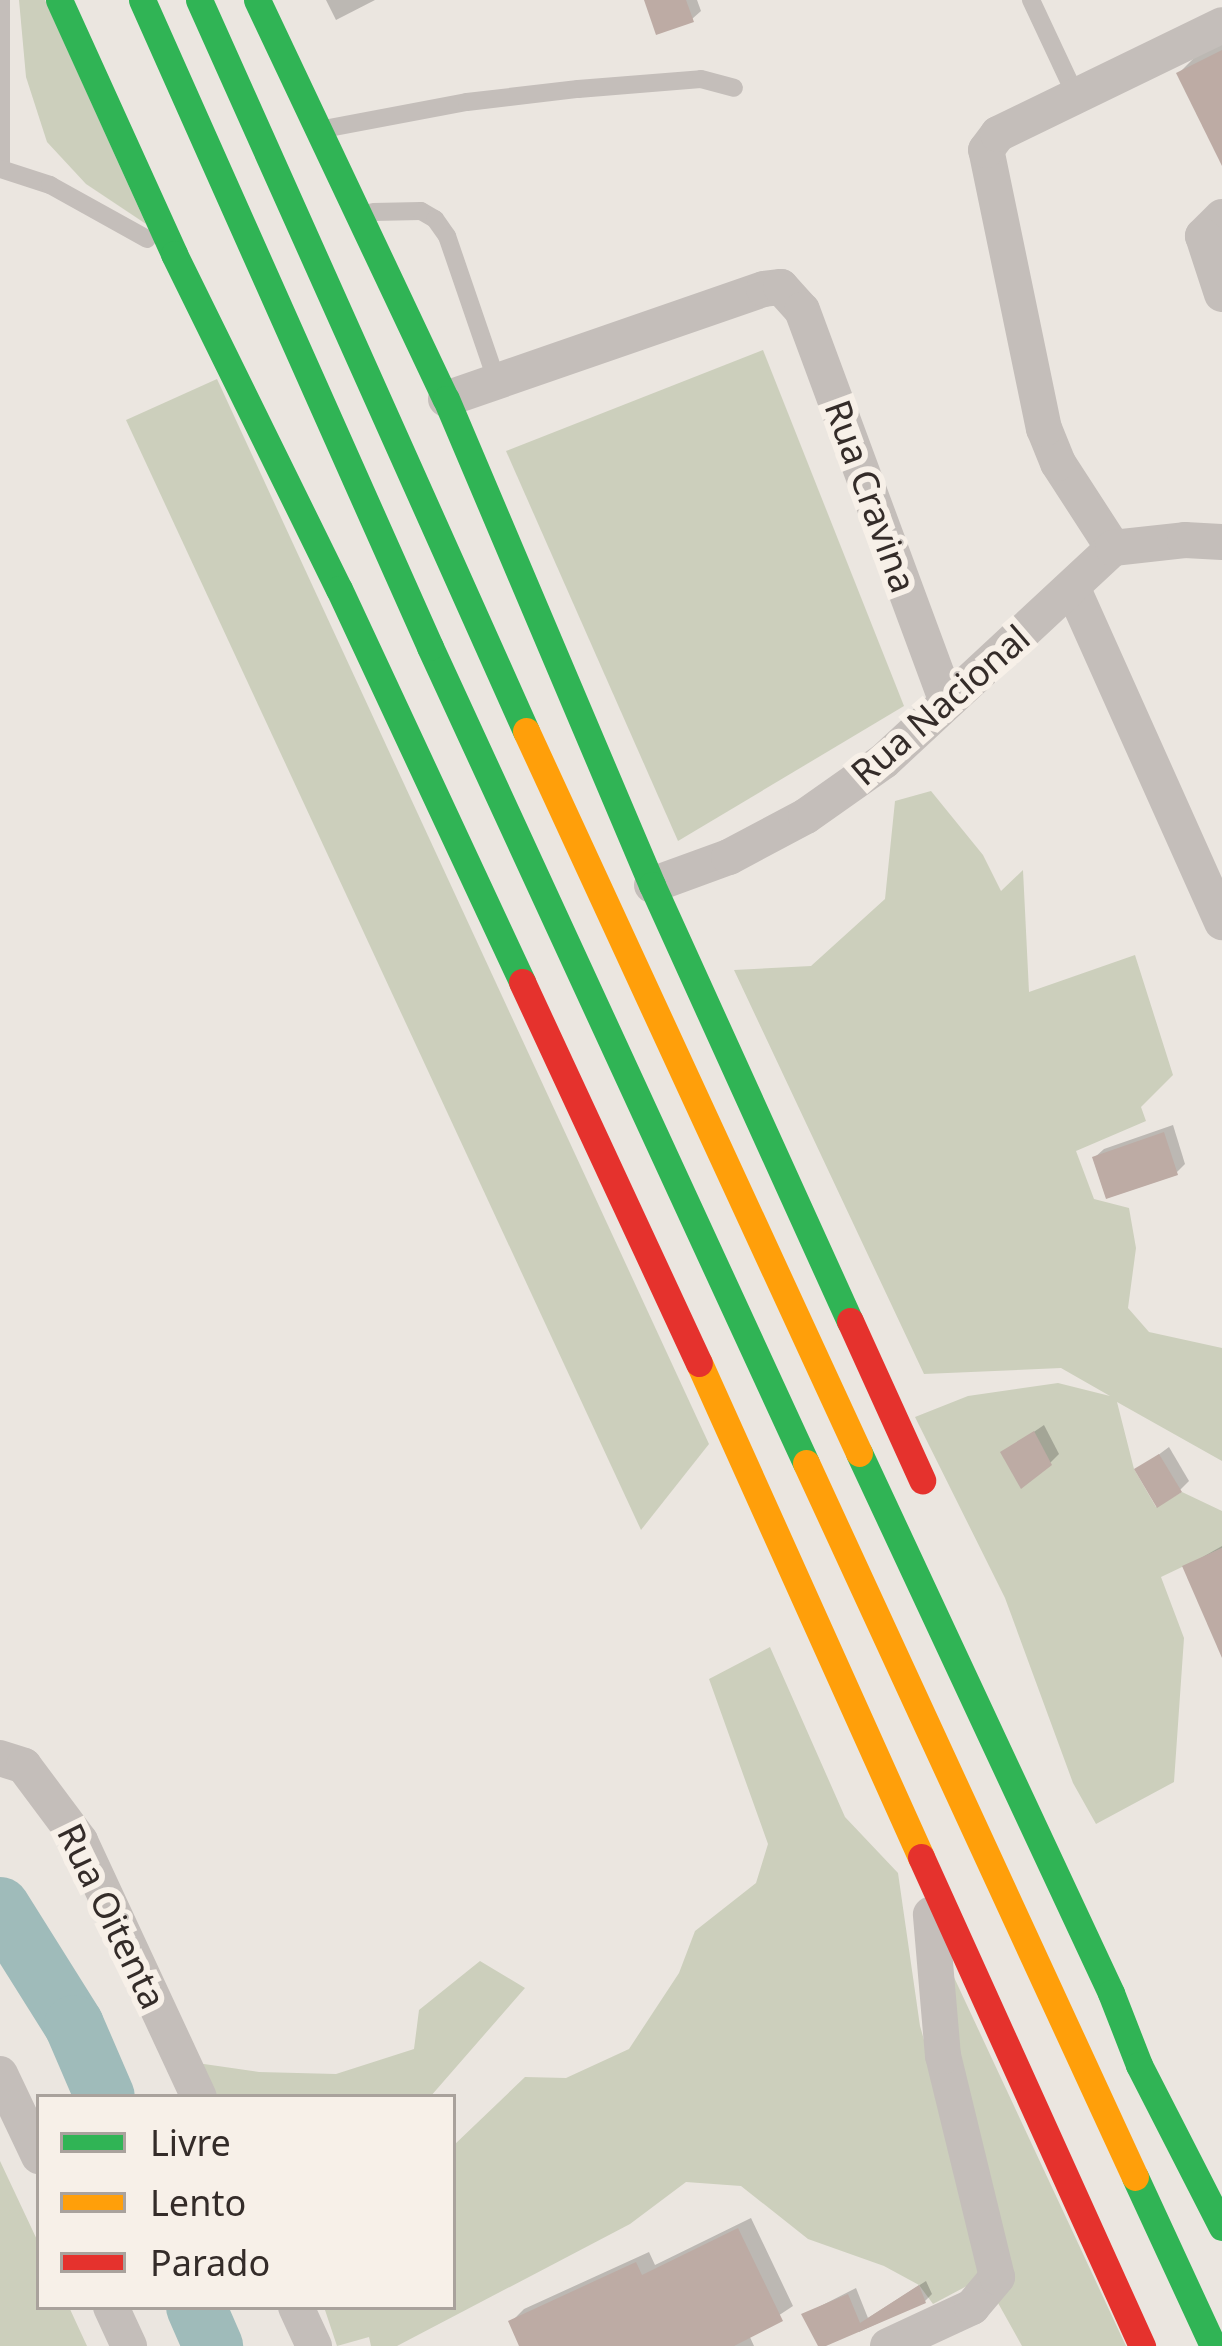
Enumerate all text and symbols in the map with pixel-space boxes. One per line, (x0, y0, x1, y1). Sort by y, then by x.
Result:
street label: Rua Cravina (816, 394, 926, 598)
street label: Rua Nacional (842, 616, 1038, 794)
street label: Rua Oitenta (49, 1816, 175, 2016)
legend (36, 2094, 456, 2310)
text: Livre (150, 2118, 231, 2167)
text: Lento (150, 2178, 246, 2227)
text: Parado (150, 2238, 270, 2287)

